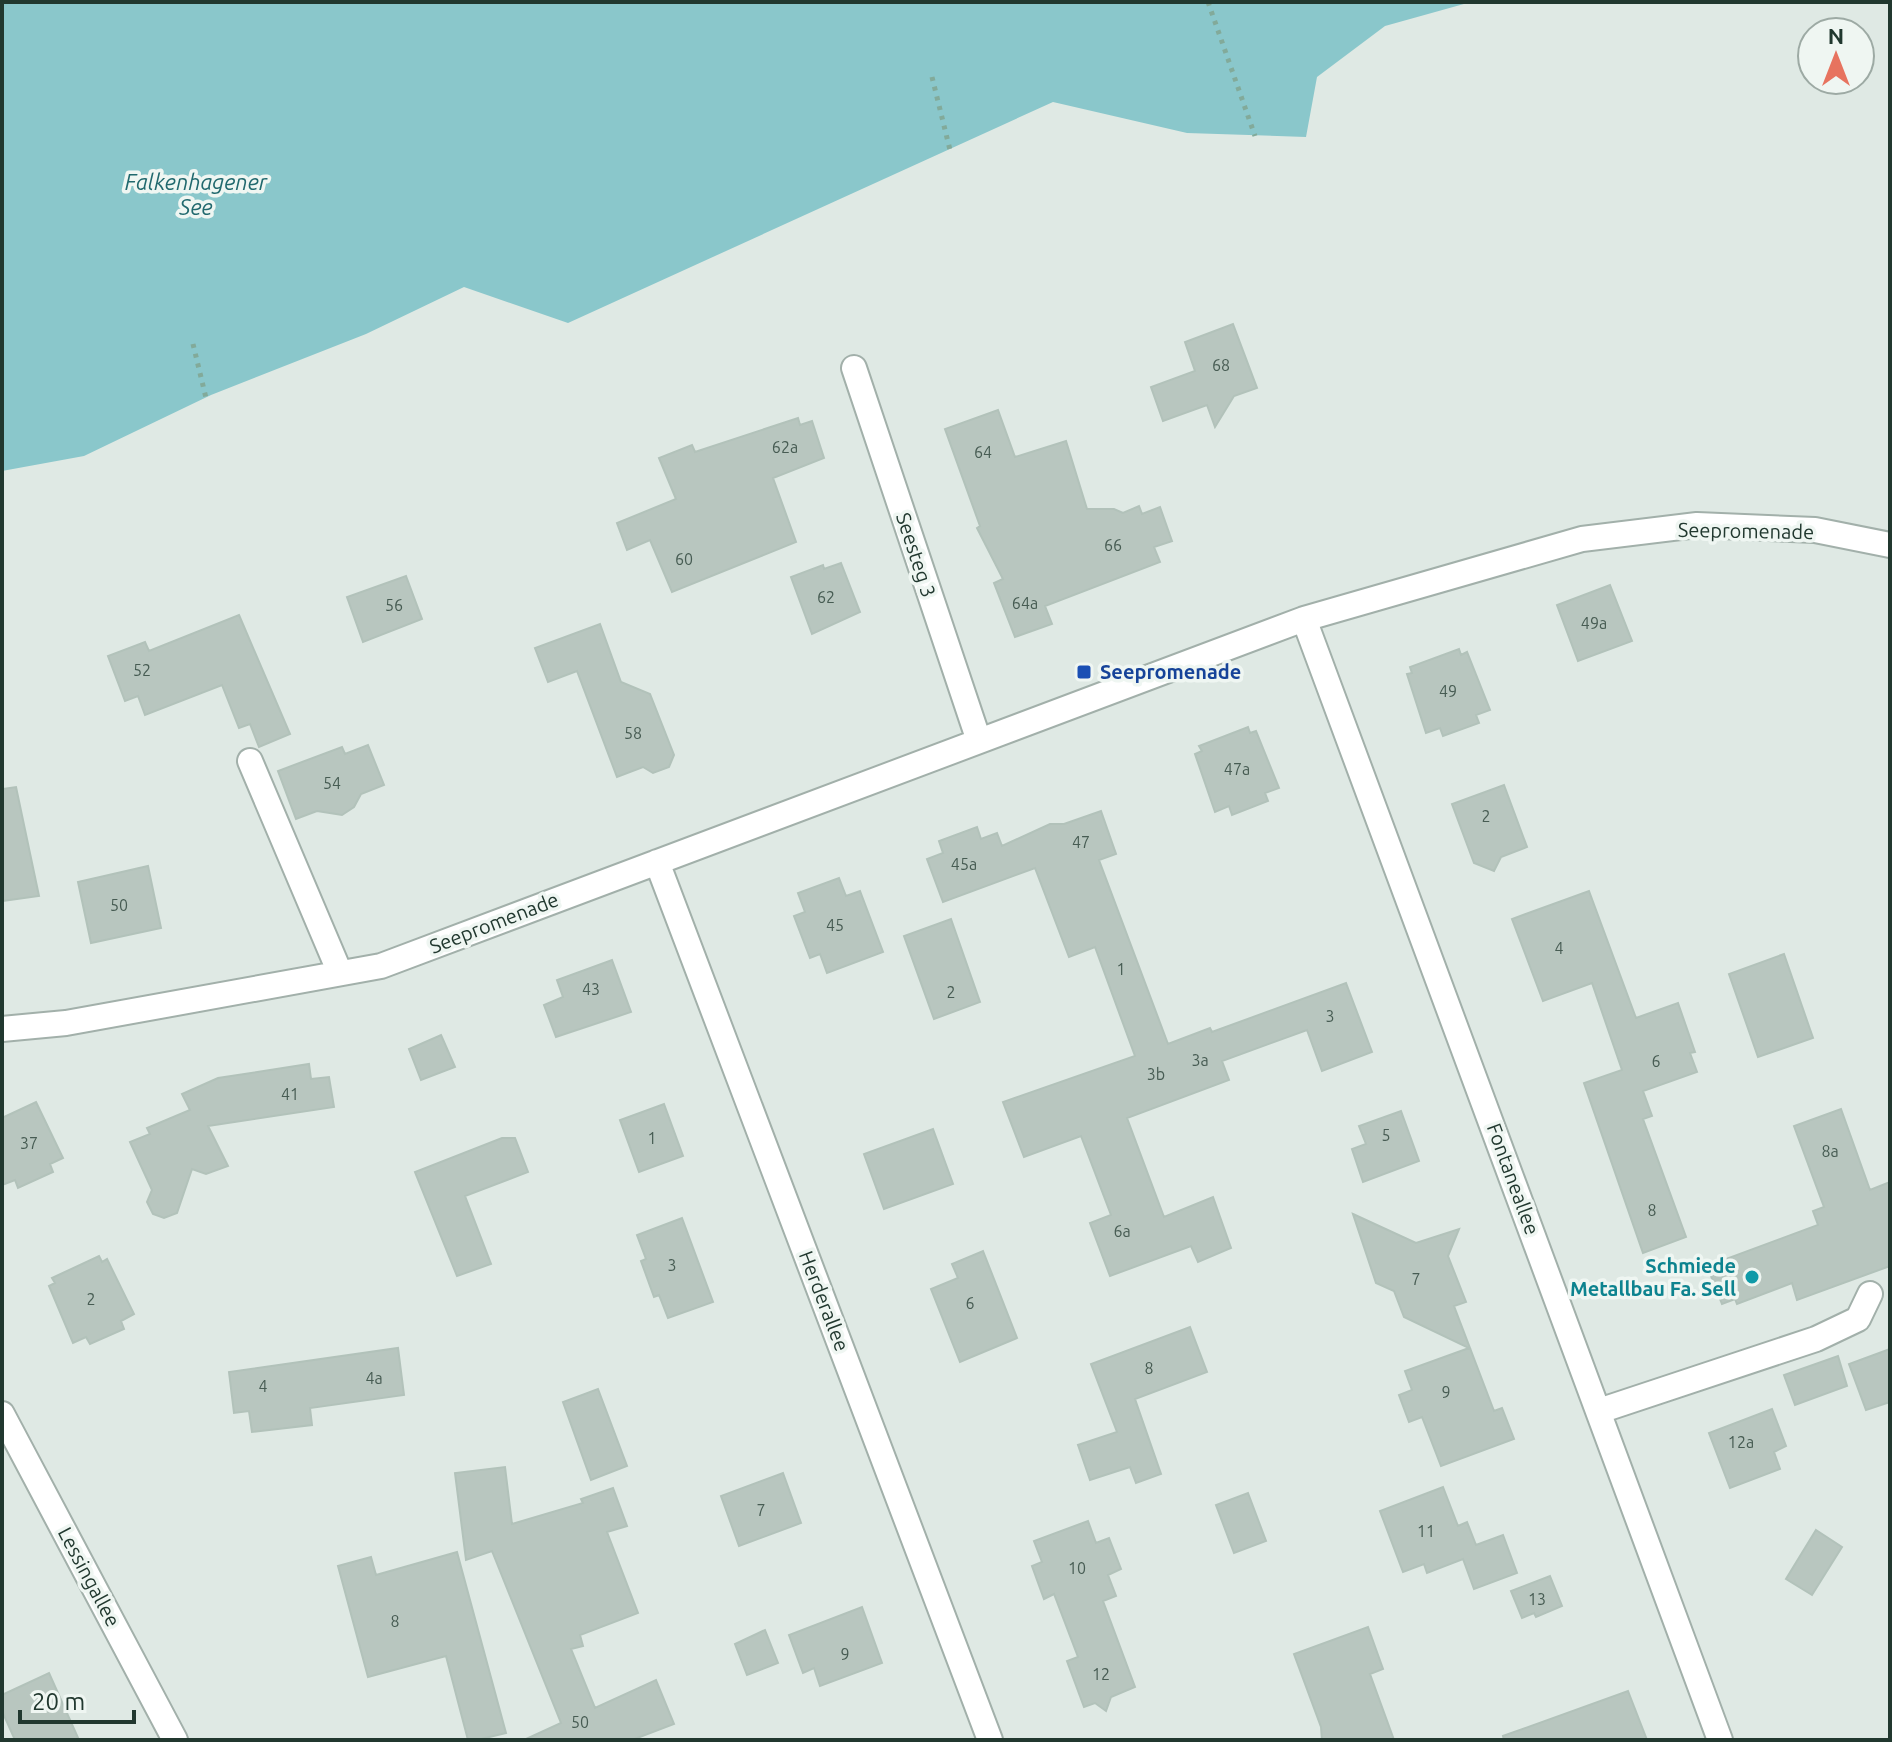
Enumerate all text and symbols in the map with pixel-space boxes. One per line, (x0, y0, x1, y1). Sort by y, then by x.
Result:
north arrow (1796, 16, 1876, 96)
text: N (1828, 23, 1844, 48)
water label: Falkenhagener See (125, 169, 268, 219)
house number: 68 (1212, 356, 1230, 374)
house number: 62a (772, 438, 798, 456)
house number: 64 (974, 443, 992, 461)
street label: Seesteg 3 (892, 510, 941, 600)
street label: Seepromenade (1678, 518, 1814, 543)
house number: 66 (1104, 536, 1122, 554)
house number: 60 (675, 550, 693, 568)
house number: 62 (817, 588, 835, 606)
house number: 64a (1012, 594, 1038, 612)
house number: 56 (385, 596, 403, 614)
house number: 49a (1581, 614, 1607, 632)
place label: Seepromenade (1100, 660, 1241, 683)
house number: 52 (133, 661, 151, 679)
marker: Seepromenade (1075, 663, 1093, 681)
house number: 49 (1439, 682, 1457, 700)
house number: 58 (624, 724, 642, 742)
house number: 47a (1224, 760, 1250, 778)
house number: 54 (323, 774, 341, 792)
house number: 2 (1481, 807, 1491, 825)
house number: 47 (1072, 833, 1090, 851)
house number: 45a (951, 855, 977, 873)
street label: Seepromenade (426, 887, 562, 958)
house number: 50 (110, 896, 128, 914)
house number: 45 (826, 916, 844, 934)
house number: 4 (1554, 939, 1564, 957)
house number: 1 (1116, 960, 1126, 978)
house number: 43 (582, 980, 600, 998)
house number: 2 (946, 983, 956, 1001)
house number: 3 (1325, 1007, 1335, 1025)
house number: 3a (1191, 1051, 1209, 1069)
house number: 6 (1651, 1052, 1661, 1070)
house number: 3b (1147, 1065, 1165, 1083)
house number: 41 (281, 1085, 299, 1103)
street label: Fontaneallee (1483, 1120, 1544, 1238)
house number: 5 (1381, 1126, 1391, 1144)
house number: 1 (647, 1129, 657, 1147)
house number: 37 (20, 1134, 38, 1152)
house number: 8a (1821, 1142, 1839, 1160)
house number: 8 (1647, 1201, 1657, 1219)
house number: 6a (1113, 1222, 1131, 1240)
street label: Herderallee (795, 1247, 854, 1354)
place label: Schmiede Metallbau Fa. Sell (1570, 1254, 1736, 1300)
house number: 3 (667, 1256, 677, 1274)
marker: Schmiede Metallbau Fa. Sell (1743, 1268, 1761, 1286)
house number: 7 (1411, 1270, 1421, 1288)
house number: 2 (86, 1290, 96, 1308)
house number: 6 (965, 1294, 975, 1312)
house number: 8 (1144, 1359, 1154, 1377)
house number: 4a (365, 1369, 383, 1387)
house number: 4 (258, 1377, 268, 1395)
house number: 9 (1441, 1383, 1451, 1401)
house number: 12a (1728, 1433, 1754, 1451)
house number: 7 (756, 1501, 766, 1519)
house number: 11 (1417, 1522, 1435, 1540)
street label: Lessingallee (54, 1523, 125, 1630)
house number: 10 (1068, 1559, 1086, 1577)
house number: 13 (1528, 1590, 1546, 1608)
house number: 8 (390, 1612, 400, 1630)
house number: 9 (840, 1645, 850, 1663)
house number: 12 (1092, 1665, 1110, 1683)
scale bar (20, 1674, 134, 1724)
text: 20 m (32, 1688, 85, 1715)
house number: 50 (571, 1713, 589, 1731)

